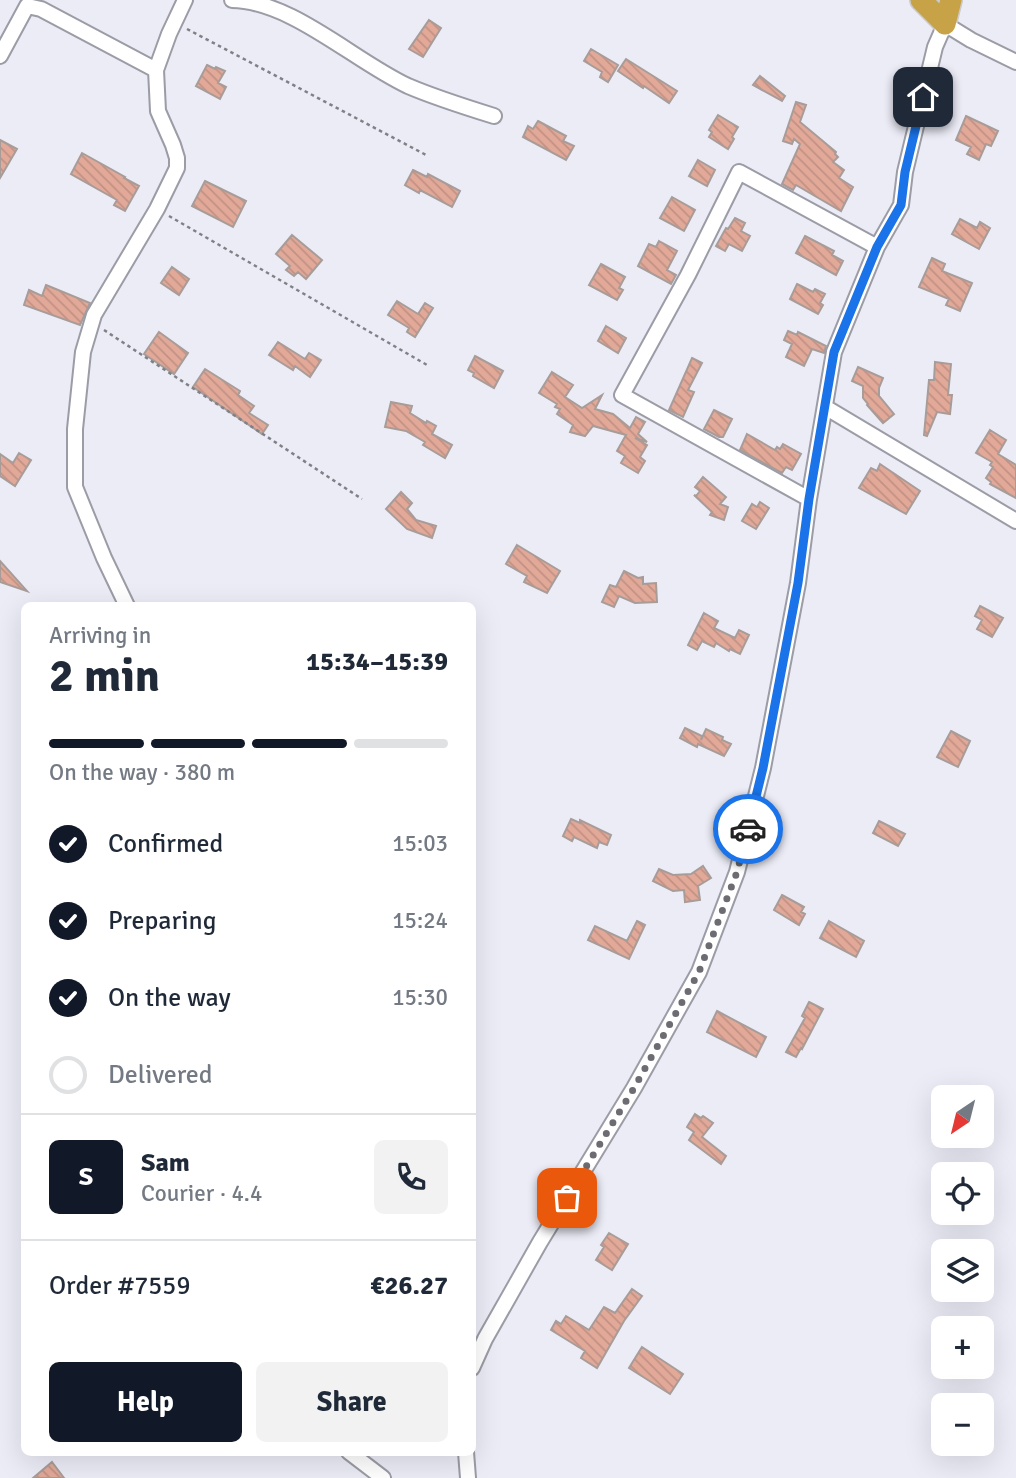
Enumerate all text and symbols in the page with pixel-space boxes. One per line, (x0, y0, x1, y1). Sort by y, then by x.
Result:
pin (893, 67, 953, 127)
icon: home (904, 78, 942, 116)
text: Arriving in (49, 621, 151, 650)
text: 15:34–15:39 (306, 646, 448, 678)
text: 2 min (49, 648, 160, 704)
text: On the way · 380 m (49, 758, 235, 787)
courier (713, 794, 783, 864)
icon: car (729, 810, 767, 848)
icon: check (49, 825, 87, 863)
text: Confirmed (108, 828, 223, 860)
text: 15:03 (392, 829, 448, 858)
icon: check (49, 902, 87, 940)
text: Preparing (108, 905, 216, 937)
text: 15:24 (392, 906, 448, 935)
icon: check (49, 979, 87, 1017)
text: On the way (108, 982, 231, 1014)
text: 15:30 (392, 983, 448, 1012)
text: Delivered (108, 1059, 213, 1091)
north arrow (931, 1085, 994, 1148)
map controls (931, 1085, 994, 1456)
button: phone (374, 1140, 448, 1214)
text: Sam (141, 1147, 190, 1179)
text: S (79, 1161, 93, 1193)
button: locate (931, 1162, 994, 1225)
pin (537, 1168, 597, 1228)
text: Courier · 4.4 (141, 1179, 262, 1208)
icon: bag (548, 1179, 586, 1217)
button: layers (931, 1239, 994, 1302)
text: Order #7559 (49, 1270, 190, 1302)
text: €26.27 (370, 1270, 448, 1302)
button: + (931, 1316, 994, 1379)
button: Help (49, 1362, 242, 1442)
button: Share (256, 1362, 448, 1442)
button: − (931, 1393, 994, 1456)

